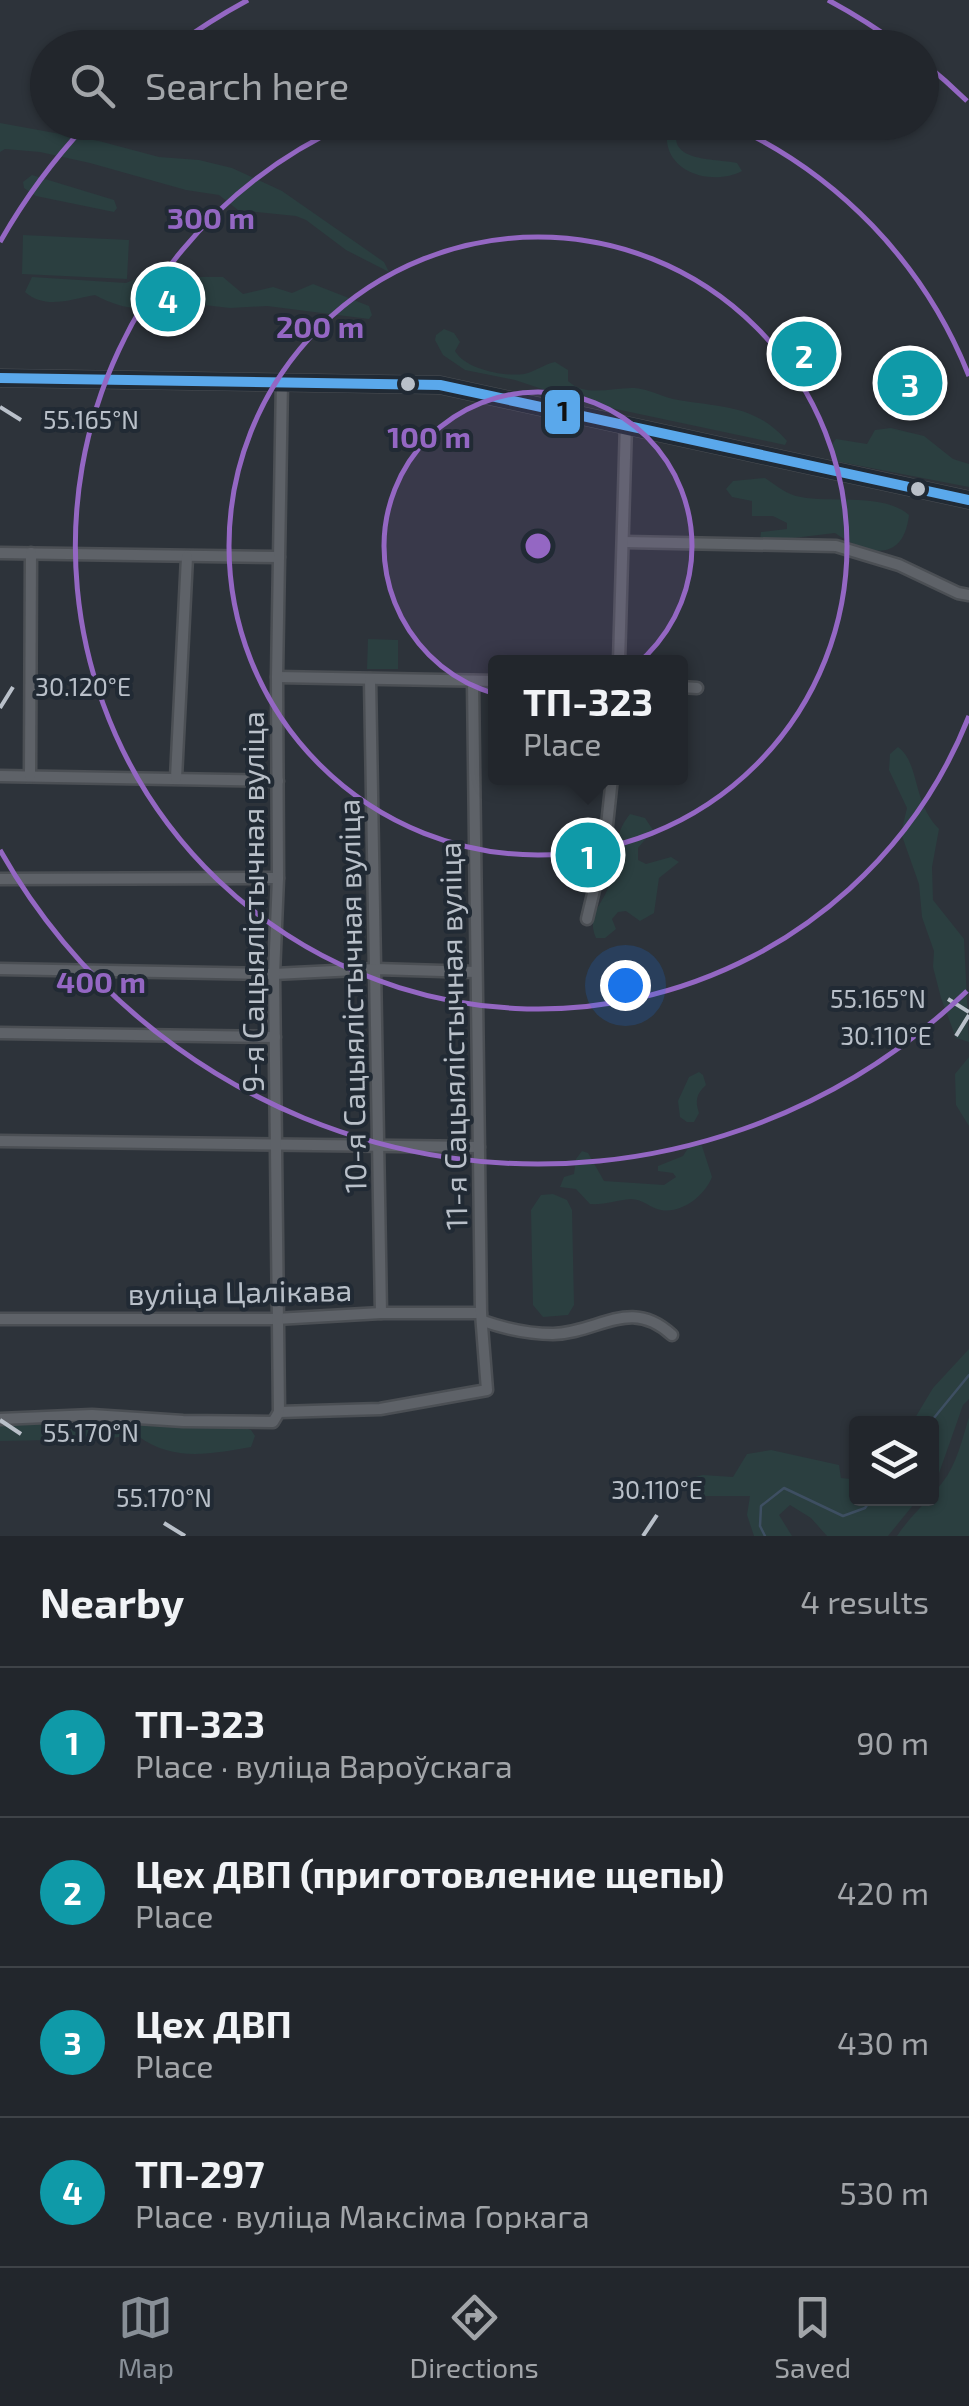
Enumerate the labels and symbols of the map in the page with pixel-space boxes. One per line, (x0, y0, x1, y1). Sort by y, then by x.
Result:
text: 300 m (167, 199, 255, 235)
pin: 4 (136, 262, 200, 336)
text: 200 m (276, 308, 364, 344)
pin: 2 (772, 316, 836, 392)
pin: 3 (878, 346, 942, 420)
unlabelled marker (398, 374, 418, 394)
line badge: 1 (543, 388, 582, 436)
text: 1 (557, 393, 569, 427)
text: 55.165°N (43, 404, 139, 434)
text: 100 m (387, 418, 471, 454)
unlabelled marker (908, 479, 928, 499)
centre of rings (520, 528, 556, 564)
text: 30.120°E (35, 671, 131, 701)
street label: 9-я Сацыялістычная вуліца (234, 711, 271, 1093)
street label: 10-я Сацыялістычная вуліца (330, 798, 373, 1194)
pin: 1 (556, 818, 620, 892)
street label: 11-я Сацыялістычная вуліца (431, 842, 474, 1230)
your location (600, 960, 651, 1011)
text: 400 m (56, 963, 146, 999)
text: 55.165°N (830, 983, 926, 1013)
text: 30.110°E (840, 1020, 932, 1050)
street label: вуліца Цалікава (128, 1271, 352, 1312)
text: 55.170°N (43, 1417, 139, 1447)
text: 30.110°E (611, 1474, 703, 1504)
text: 55.170°N (116, 1482, 212, 1512)

